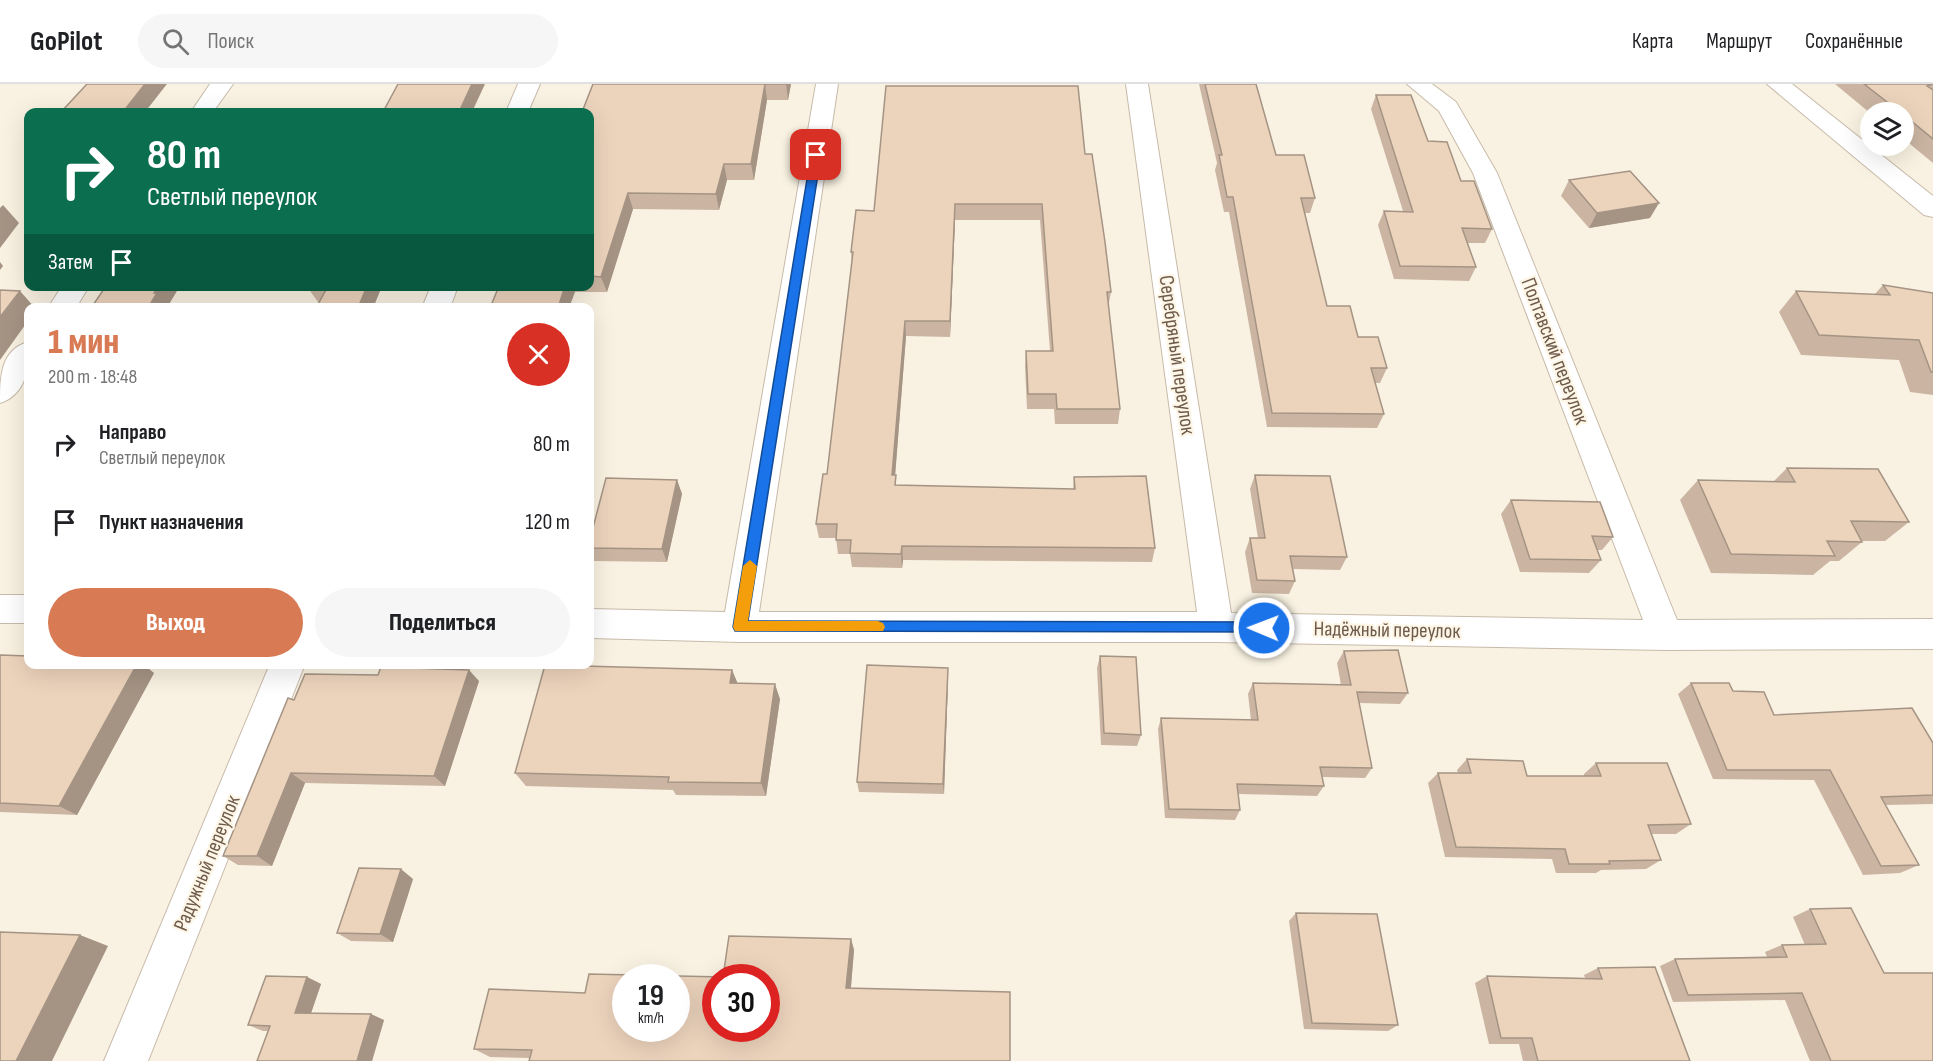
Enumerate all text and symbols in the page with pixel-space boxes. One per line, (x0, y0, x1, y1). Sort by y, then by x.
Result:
search box (138, 14, 558, 68)
text: GoPilot (30, 25, 102, 58)
icon: search (159, 25, 192, 58)
text: Поиск (207, 28, 254, 55)
text: Карта (1632, 29, 1673, 54)
text: Маршрут (1706, 29, 1772, 54)
text: Сохранённые (1805, 29, 1903, 54)
map controls (1860, 102, 1914, 156)
button: layers (1860, 102, 1914, 156)
pin (790, 129, 841, 180)
text: 80 m (147, 130, 221, 181)
icon: right (48, 132, 126, 210)
icon: arrive (799, 138, 832, 171)
text: Светлый переулок (147, 181, 317, 213)
icon: arrive (105, 246, 138, 279)
text: Затем (48, 249, 93, 276)
street label: Серебряный переулок (1153, 274, 1201, 436)
street label: Полтавский переулок (1516, 274, 1594, 428)
text: 1 мин (48, 321, 119, 364)
button: close (507, 323, 570, 386)
text: 200 m · 18:48 (48, 365, 137, 389)
text: Направо (99, 419, 166, 446)
icon: right (48, 428, 81, 461)
text: 80 m (533, 431, 570, 458)
text: Светлый переулок (99, 446, 225, 470)
icon: arrive (48, 506, 81, 539)
text: Пункт назначения (99, 509, 243, 536)
text: 120 m (526, 509, 570, 536)
button: Выход (48, 588, 303, 657)
button: Поделиться (315, 588, 570, 657)
position arrow (1232, 596, 1296, 660)
street label: Надёжный переулок (1313, 616, 1461, 644)
street label: Радужный переулок (168, 791, 246, 935)
speed limit sign: 30 (702, 964, 780, 1042)
text: 19 (638, 978, 664, 1014)
text: km/h (638, 1009, 664, 1028)

